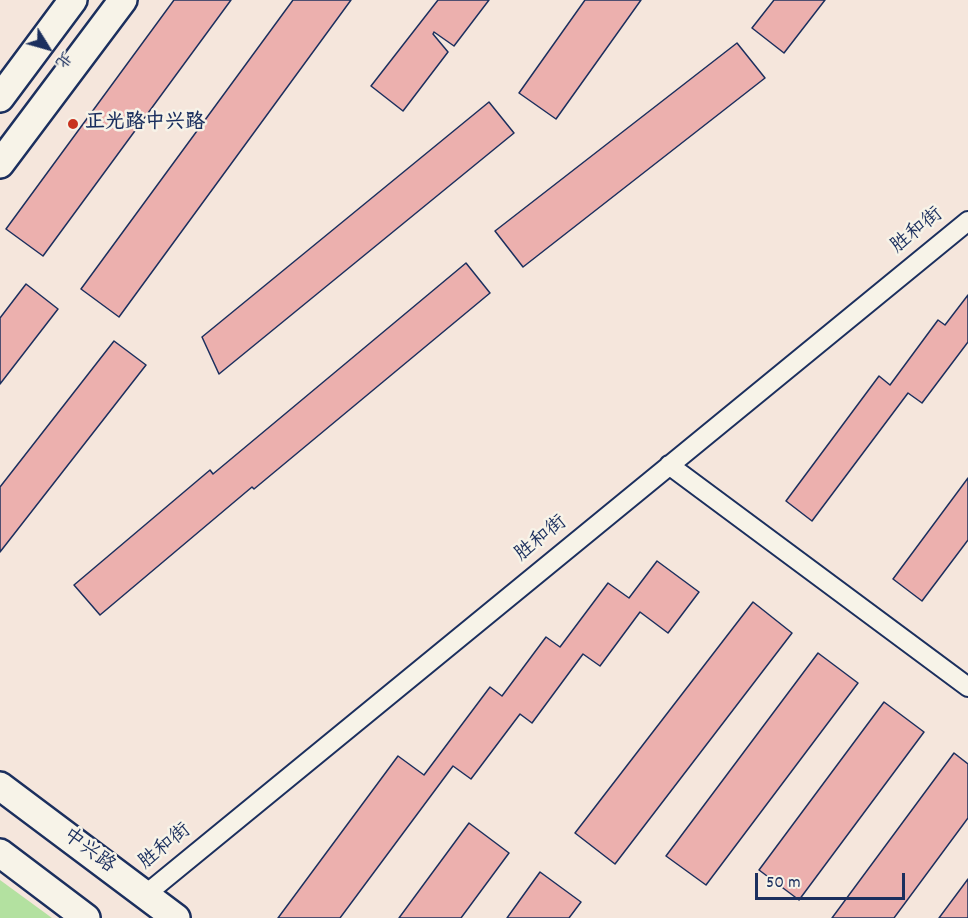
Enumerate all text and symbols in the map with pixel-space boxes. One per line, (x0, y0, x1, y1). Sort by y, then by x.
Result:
north arrow (18, 18, 78, 78)
text: 北 (49, 46, 77, 72)
place label: 正光路中兴路 (85, 112, 205, 136)
marker: 正光路中兴路 (66, 117, 80, 131)
street label: 胜和街 (887, 204, 949, 260)
street label: 胜和街 (511, 512, 573, 568)
street label: 胜和街 (135, 820, 197, 876)
street label: 中兴路 (57, 824, 119, 880)
scale bar (758, 861, 908, 899)
text: 50 m (766, 871, 801, 896)

